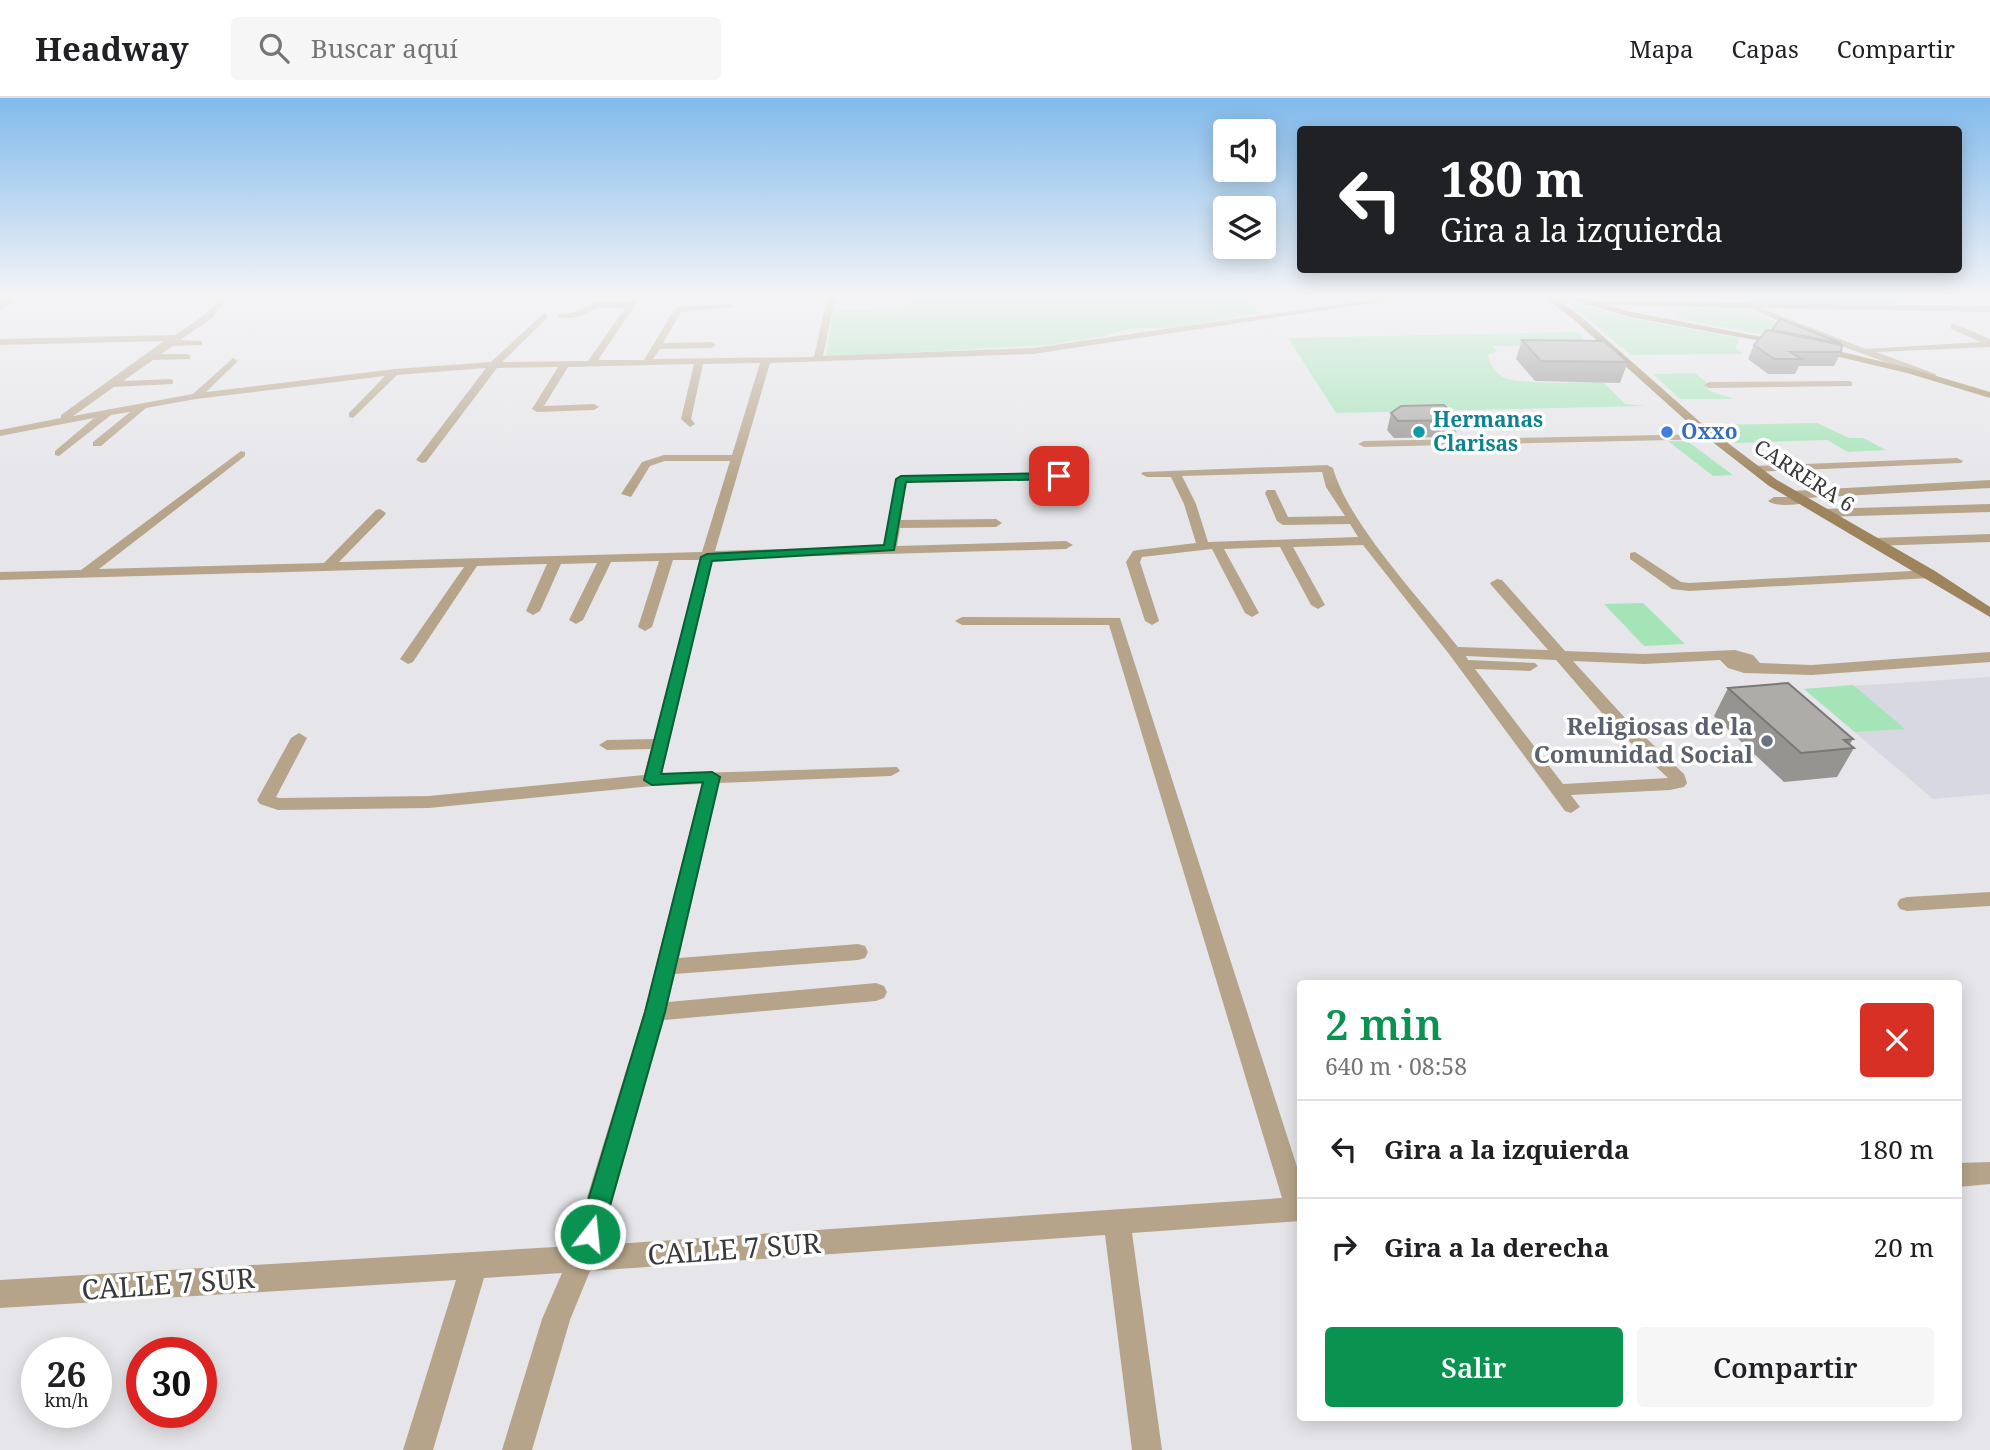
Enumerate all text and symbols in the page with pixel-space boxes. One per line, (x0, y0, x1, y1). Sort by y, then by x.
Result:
search box (231, 17, 721, 80)
text: Headway (35, 26, 189, 71)
icon: search (255, 29, 293, 67)
text: Buscar aquí (311, 30, 458, 66)
text: Mapa (1629, 32, 1693, 65)
text: Capas (1731, 32, 1799, 65)
text: Compartir (1837, 32, 1955, 65)
map controls (1213, 119, 1276, 259)
button: sound (1213, 119, 1276, 182)
text: 180 m (1440, 145, 1584, 211)
icon: left (1325, 154, 1416, 245)
button: layers (1213, 196, 1276, 259)
text: Gira a la izquierda (1440, 208, 1723, 251)
place label: Hermanas Clarisas (1433, 405, 1543, 457)
place label: Oxxo (1681, 417, 1738, 445)
marker: Hermanas Clarisas (1411, 424, 1427, 440)
marker: Oxxo (1659, 424, 1675, 440)
street label: CARRERA 6 (1749, 432, 1860, 518)
pin (1029, 446, 1089, 506)
icon: arrive (1040, 457, 1078, 495)
place label: Religiosas de la Comunidad Social (1534, 709, 1754, 770)
marker: Religiosas de la Comunidad Social (1759, 733, 1775, 749)
text: 2 min (1325, 995, 1442, 1052)
button: close (1860, 1003, 1934, 1077)
text: 640 m · 08:58 (1325, 1050, 1467, 1082)
icon: left (1325, 1130, 1363, 1168)
text: Gira a la izquierda (1384, 1131, 1630, 1167)
text: 180 m (1859, 1131, 1934, 1167)
position arrow (553, 1197, 627, 1271)
street label: CALLE 7 SUR (646, 1223, 822, 1273)
icon: right (1325, 1228, 1363, 1266)
text: Gira a la derecha (1384, 1229, 1609, 1265)
text: 20 m (1874, 1229, 1934, 1265)
street label: CALLE 7 SUR (80, 1258, 256, 1308)
button: Salir (1325, 1327, 1623, 1407)
button: Compartir (1637, 1327, 1934, 1407)
speed limit sign: 30 (126, 1337, 217, 1428)
text: 26 (47, 1350, 86, 1397)
text: km/h (44, 1388, 89, 1412)

